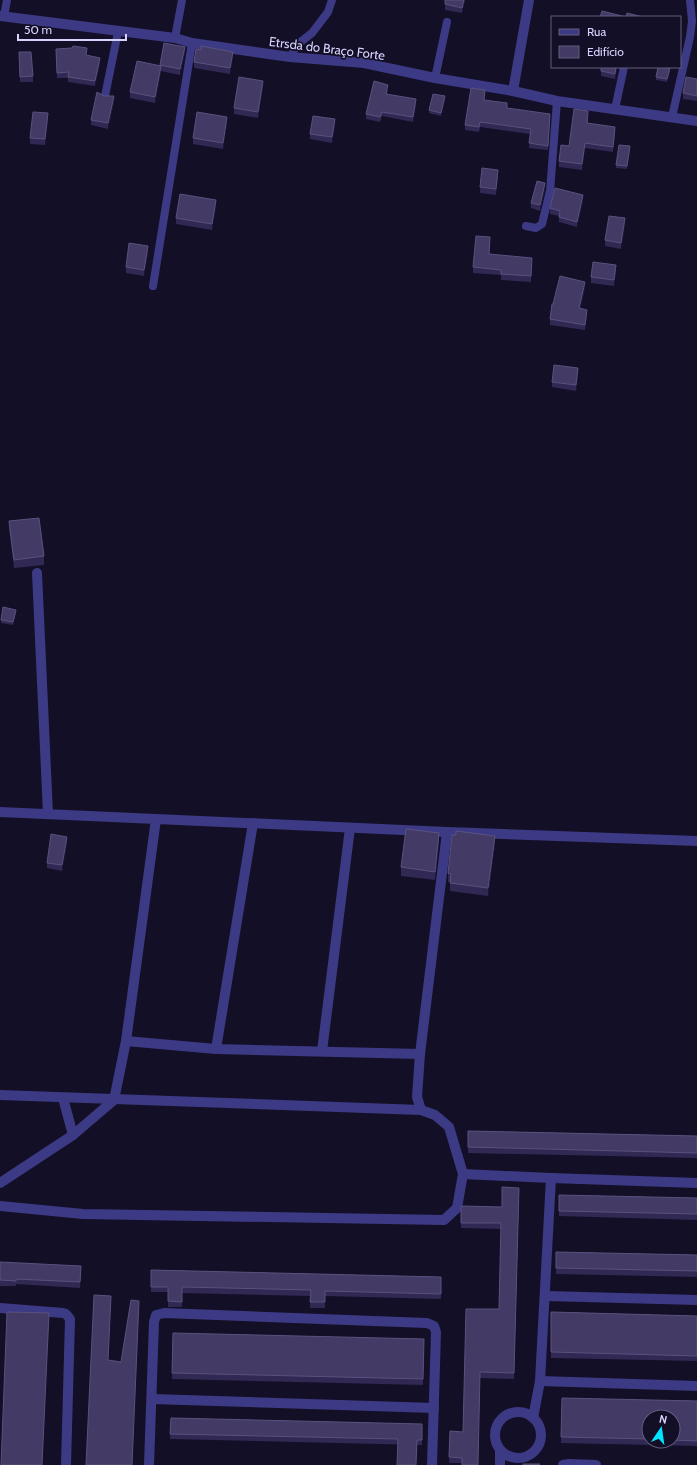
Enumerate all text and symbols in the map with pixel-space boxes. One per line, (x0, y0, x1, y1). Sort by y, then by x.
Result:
scale bar (18, 16, 126, 42)
legend (551, 16, 681, 68)
text: 50 m (24, 22, 52, 37)
text: Rua (587, 24, 606, 39)
street label: Etrsda do Braço Forte (268, 33, 386, 63)
text: Edifício (587, 44, 624, 59)
north arrow (641, 1409, 681, 1449)
text: N (658, 1412, 669, 1427)

